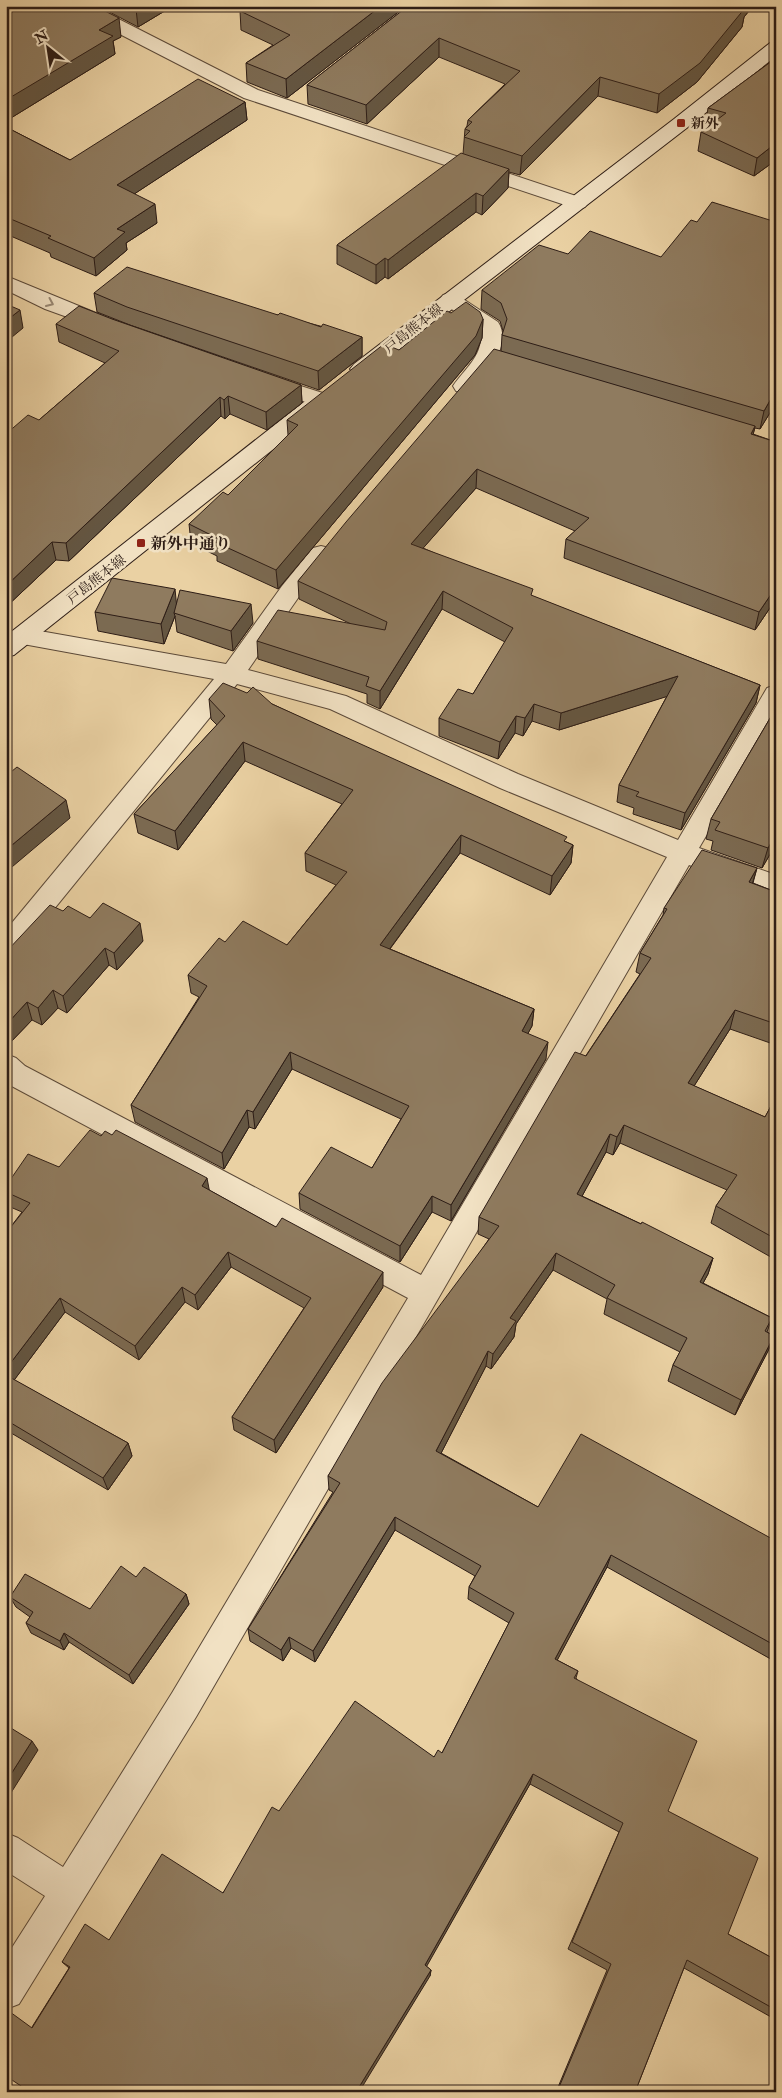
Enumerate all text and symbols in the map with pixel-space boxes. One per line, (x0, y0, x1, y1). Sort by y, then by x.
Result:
north arrow (22, 22, 72, 72)
text: N (31, 26, 52, 48)
place label: 新外 (691, 115, 719, 132)
marker: 新外 (675, 117, 687, 129)
one-way arrow (45, 297, 54, 308)
street label: 戸島熊本線 (380, 300, 446, 357)
place label: 新外中通り (150, 534, 231, 554)
marker: 新外中通り (135, 537, 147, 549)
street label: 戸島熊本線 (63, 551, 129, 608)

